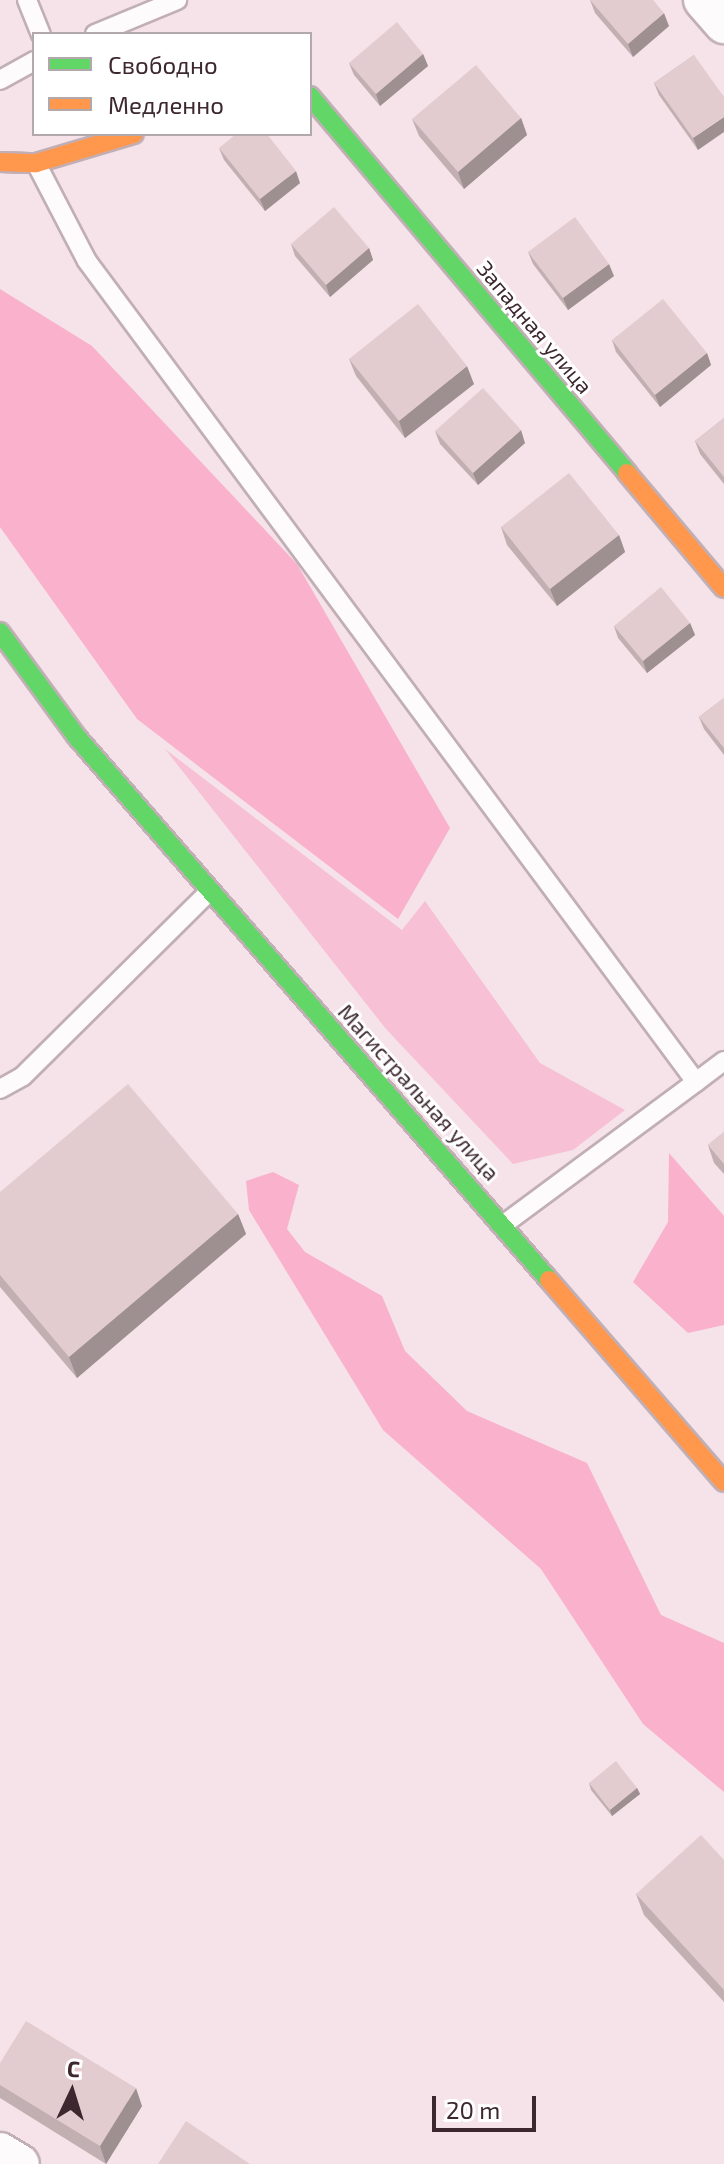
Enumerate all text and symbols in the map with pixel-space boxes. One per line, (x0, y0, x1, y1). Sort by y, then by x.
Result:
legend (32, 32, 312, 136)
text: Свободно (108, 50, 218, 79)
text: Медленно (108, 90, 224, 119)
street label: Западная улица (472, 255, 598, 399)
street label: Магистральная улица (333, 998, 505, 1186)
north arrow (32, 2052, 112, 2132)
text: С (66, 2055, 81, 2081)
scale bar (436, 2080, 540, 2130)
text: 20 m (446, 2095, 500, 2124)

